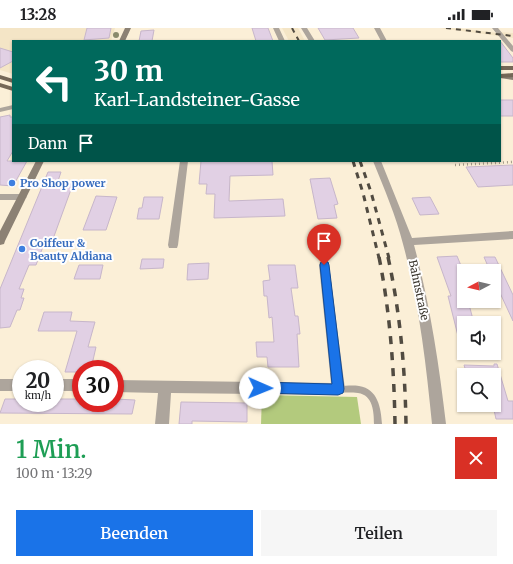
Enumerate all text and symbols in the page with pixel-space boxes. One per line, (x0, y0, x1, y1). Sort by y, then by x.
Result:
text: 13:28 (20, 5, 56, 24)
text: 30 m (94, 53, 163, 89)
icon: left (28, 56, 80, 108)
text: Karl-Landsteiner-Gasse (94, 88, 300, 111)
icon: arrive (75, 132, 97, 154)
text: Dann (28, 134, 67, 153)
place label: Pro Shop power (20, 176, 106, 190)
marker: Pro Shop power (7, 178, 17, 188)
pin (307, 224, 341, 265)
icon: arrive (313, 230, 335, 252)
place label: Coiffeur & Beauty Aldiana (30, 236, 112, 263)
marker: Coiffeur & Beauty Aldiana (17, 244, 27, 254)
street label: Bahnstraße (406, 258, 432, 322)
north arrow (457, 264, 501, 308)
map controls (457, 264, 501, 412)
button: sound (457, 316, 501, 360)
speed limit sign: 30 (72, 360, 124, 412)
position arrow (239, 367, 281, 409)
text: 20 (26, 368, 50, 393)
button: search (457, 368, 501, 412)
text: km/h (25, 389, 51, 402)
text: 1 Min. (16, 434, 87, 465)
button: close (455, 437, 497, 479)
text: 100 m · 13:29 (16, 465, 92, 482)
button: Beenden (16, 510, 253, 556)
button: Teilen (261, 510, 497, 556)

